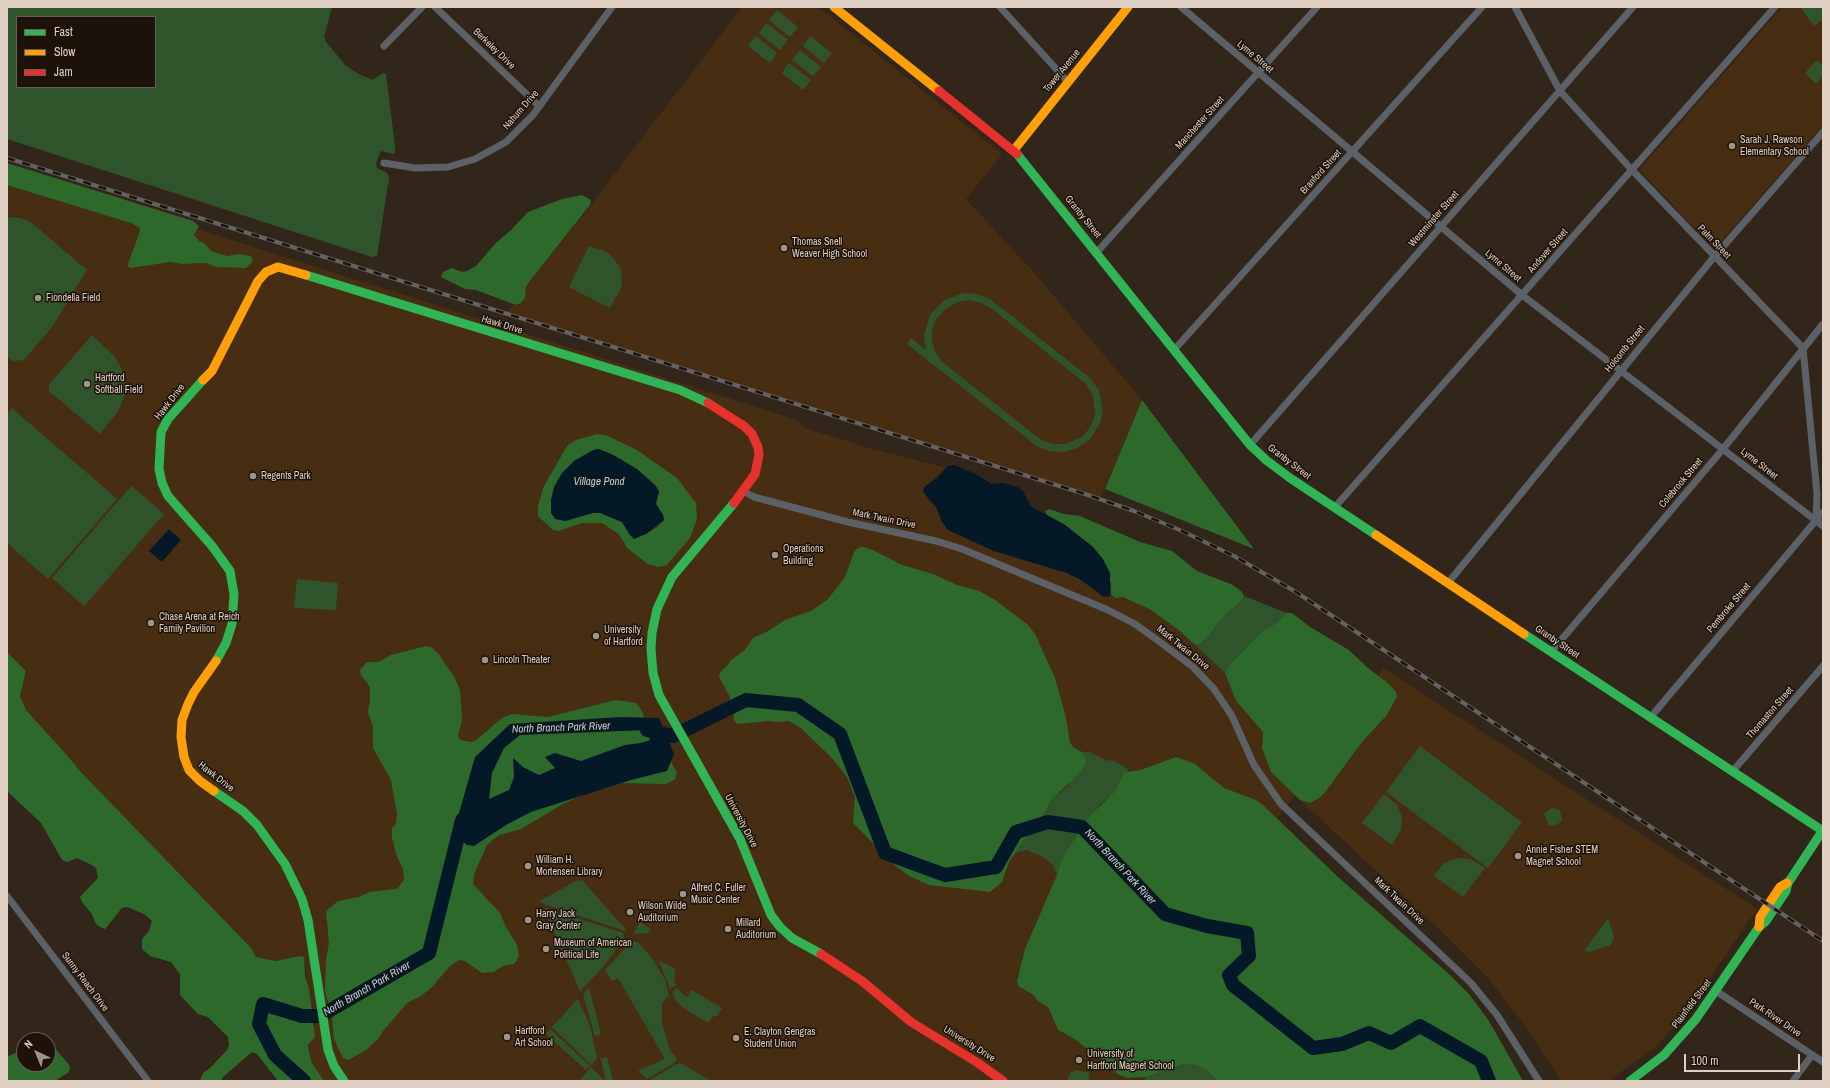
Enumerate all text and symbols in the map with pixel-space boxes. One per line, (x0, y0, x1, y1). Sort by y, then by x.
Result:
legend (16, 16, 156, 88)
text: Fast (54, 24, 73, 40)
street label: Berkeley Drive (470, 26, 518, 72)
street label: Lyme Street (1234, 38, 1276, 76)
text: Slow (54, 44, 75, 60)
street label: Tower Avenue (1041, 47, 1083, 95)
text: Jam (54, 64, 73, 80)
street label: Nahum Drive (501, 88, 541, 132)
street label: Manchester Street (1173, 94, 1227, 152)
place label: Sarah J. Rawson Elementary School (1740, 134, 1809, 158)
marker: Sarah J. Rawson Elementary School (1727, 141, 1737, 151)
street label: Branford Street (1298, 147, 1344, 197)
street label: Westminster Street (1406, 189, 1462, 249)
street label: Granby Street (1062, 193, 1104, 241)
street label: Palm Street (1695, 222, 1733, 262)
street label: Andover Street (1526, 226, 1570, 276)
place label: Thomas Snell Weaver High School (792, 236, 867, 260)
marker: Thomas Snell Weaver High School (779, 243, 789, 253)
street label: Lyme Street (1482, 247, 1524, 285)
place label: Fiondella Field (46, 292, 100, 304)
marker: Fiondella Field (33, 293, 43, 303)
street label: Hawk Drive (480, 313, 524, 337)
street label: Holcomb Street (1603, 323, 1647, 375)
place label: Hartford Softball Field (95, 372, 143, 396)
marker: Hartford Softball Field (82, 379, 92, 389)
street label: Hawk Drive (152, 382, 188, 422)
street label: Granby Street (1265, 442, 1313, 482)
street label: Lyme Street (1738, 446, 1780, 482)
street label: Colebrook Street (1657, 456, 1705, 510)
place label: Regents Park (261, 470, 311, 482)
marker: Regents Park (248, 471, 258, 481)
water label: Village Pond (574, 475, 624, 489)
street label: Mark Twain Drive (851, 506, 917, 532)
place label: Operations Building (783, 543, 824, 566)
marker: Operations Building (770, 550, 780, 560)
street label: Pembroke Street (1705, 581, 1753, 635)
place label: Chase Arena at Reich Family Pavilion (159, 611, 240, 634)
marker: Chase Arena at Reich Family Pavilion (146, 618, 156, 628)
street label: Mark Twain Drive (1154, 623, 1212, 673)
street label: Granby Street (1532, 623, 1582, 661)
place label: University of Hartford (604, 624, 643, 648)
marker: University of Hartford (591, 631, 601, 641)
place label: Lincoln Theater (493, 654, 550, 666)
marker: Lincoln Theater (480, 655, 490, 665)
street label: Thomaston Street (1744, 684, 1796, 742)
water label: North Branch Park River (512, 720, 610, 736)
street label: Hawk Drive (196, 759, 236, 795)
street label: University Drive (722, 792, 760, 850)
water label: North Branch Park River (1082, 827, 1158, 907)
place label: Annie Fisher STEM Magnet School (1526, 844, 1598, 868)
marker: Annie Fisher STEM Magnet School (1513, 851, 1523, 861)
place label: William H. Mortensen Library (536, 854, 603, 878)
marker: William H. Mortensen Library (523, 861, 533, 871)
street label: Mark Twain Drive (1371, 875, 1427, 927)
place label: Alfred C. Fuller Music Center (691, 882, 746, 906)
marker: Alfred C. Fuller Music Center (678, 889, 688, 899)
place label: Wilson Wilde Auditorium (638, 900, 686, 924)
marker: Wilson Wilde Auditorium (625, 907, 635, 917)
place label: Harry Jack Gray Center (536, 908, 581, 932)
marker: Harry Jack Gray Center (523, 915, 533, 925)
place label: Millard Auditorium (736, 917, 776, 940)
marker: Millard Auditorium (723, 924, 733, 934)
place label: Museum of American Political Life (554, 937, 632, 960)
marker: Museum of American Political Life (541, 944, 551, 954)
street label: Sunny Reach Drive (59, 950, 111, 1014)
water label: North Branch Park River (321, 959, 413, 1019)
street label: Plainfield Street (1670, 977, 1714, 1031)
street label: Park River Drive (1747, 996, 1803, 1040)
street label: University Drive (941, 1023, 997, 1065)
place label: Hartford Art School (515, 1025, 553, 1048)
place label: E. Clayton Gengras Student Union (744, 1026, 816, 1050)
north arrow (16, 1032, 56, 1072)
marker: Hartford Art School (502, 1032, 512, 1042)
marker: E. Clayton Gengras Student Union (731, 1033, 741, 1043)
text: N (21, 1037, 36, 1051)
scale bar (1686, 1046, 1802, 1072)
place label: University of Hartford Magnet School (1087, 1048, 1174, 1072)
text: 100 m (1691, 1053, 1718, 1069)
marker: University of Hartford Magnet School (1074, 1055, 1084, 1065)

